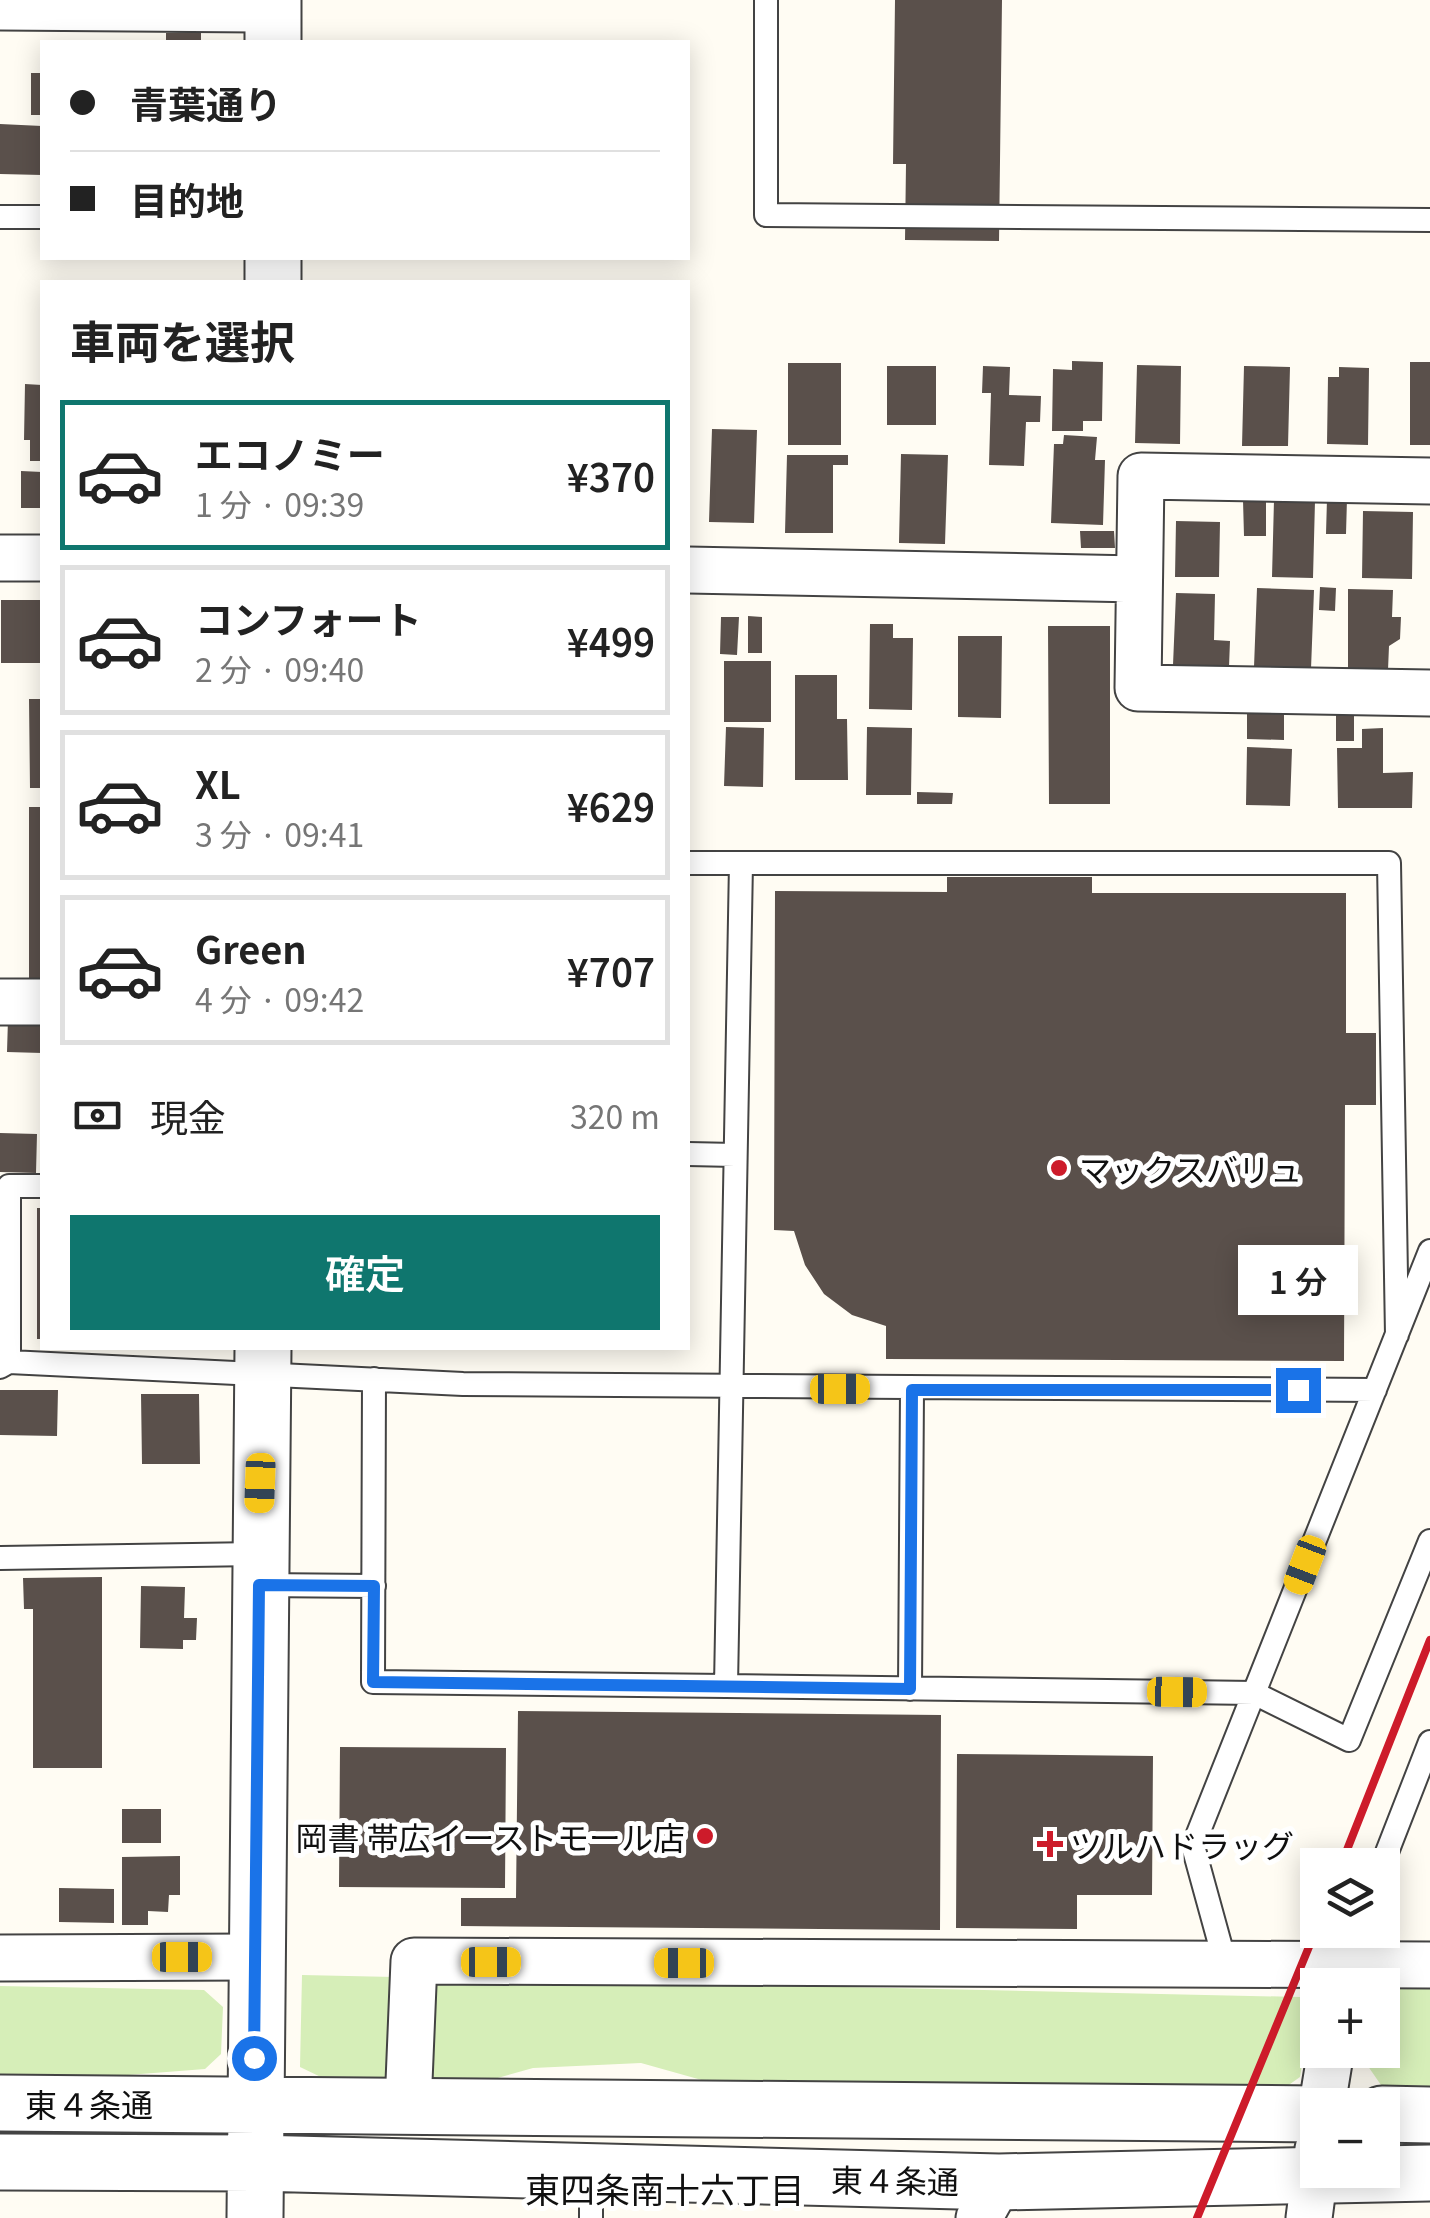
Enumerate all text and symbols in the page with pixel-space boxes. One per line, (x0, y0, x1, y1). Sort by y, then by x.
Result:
text: 青葉通り (130, 75, 282, 130)
text: 目的地 (130, 171, 244, 226)
text: 車両を選択 (70, 307, 295, 372)
text: エコノミー (195, 425, 385, 480)
icon: car (75, 430, 165, 520)
text: ¥370 (567, 448, 655, 503)
text: 1 分 · 09:39 (195, 480, 364, 526)
text: コンフォート (195, 590, 422, 645)
icon: car (75, 595, 165, 685)
text: ¥499 (567, 613, 655, 668)
text: 2 分 · 09:40 (195, 645, 364, 691)
text: XL (195, 755, 241, 810)
icon: car (75, 760, 165, 850)
text: ¥629 (567, 778, 655, 833)
text: 3 分 · 09:41 (195, 810, 364, 856)
text: Green (195, 920, 307, 975)
icon: car (75, 925, 165, 1015)
text: ¥707 (567, 943, 655, 998)
text: 4 分 · 09:42 (195, 975, 364, 1021)
icon: cash (70, 1088, 125, 1143)
text: 現金 (150, 1088, 226, 1143)
text: 320 m (570, 1092, 660, 1138)
place label: マックスバリュ (1079, 1145, 1302, 1191)
marker: マックスバリュ (1048, 1157, 1070, 1179)
button: 確定 (70, 1215, 660, 1330)
callout: 1 分 (1238, 1245, 1358, 1315)
text: 1 分 (1269, 1257, 1327, 1303)
route end (1276, 1368, 1321, 1413)
car (810, 1374, 870, 1404)
car (244, 1452, 276, 1514)
car (1280, 1532, 1330, 1598)
car (1147, 1676, 1207, 1708)
place label: 岡書 帯広イーストモール店 (295, 1813, 685, 1859)
place label: ツルハドラッグ (1070, 1821, 1294, 1867)
marker: 岡書 帯広イーストモール店 (694, 1825, 716, 1847)
marker: ツルハドラッグ (1039, 1833, 1061, 1855)
map controls (1300, 1848, 1400, 2188)
button: layers (1300, 1848, 1400, 1948)
car (152, 1942, 212, 1972)
car (461, 1947, 521, 1977)
car (654, 1948, 714, 1978)
button: + (1300, 1968, 1400, 2068)
route start (232, 2036, 277, 2081)
street label: 東４条通 (25, 2080, 153, 2126)
button: − (1300, 2088, 1400, 2188)
street label: 東４条通 (831, 2155, 959, 2203)
district label: 東四条南十六丁目 (525, 2162, 805, 2213)

